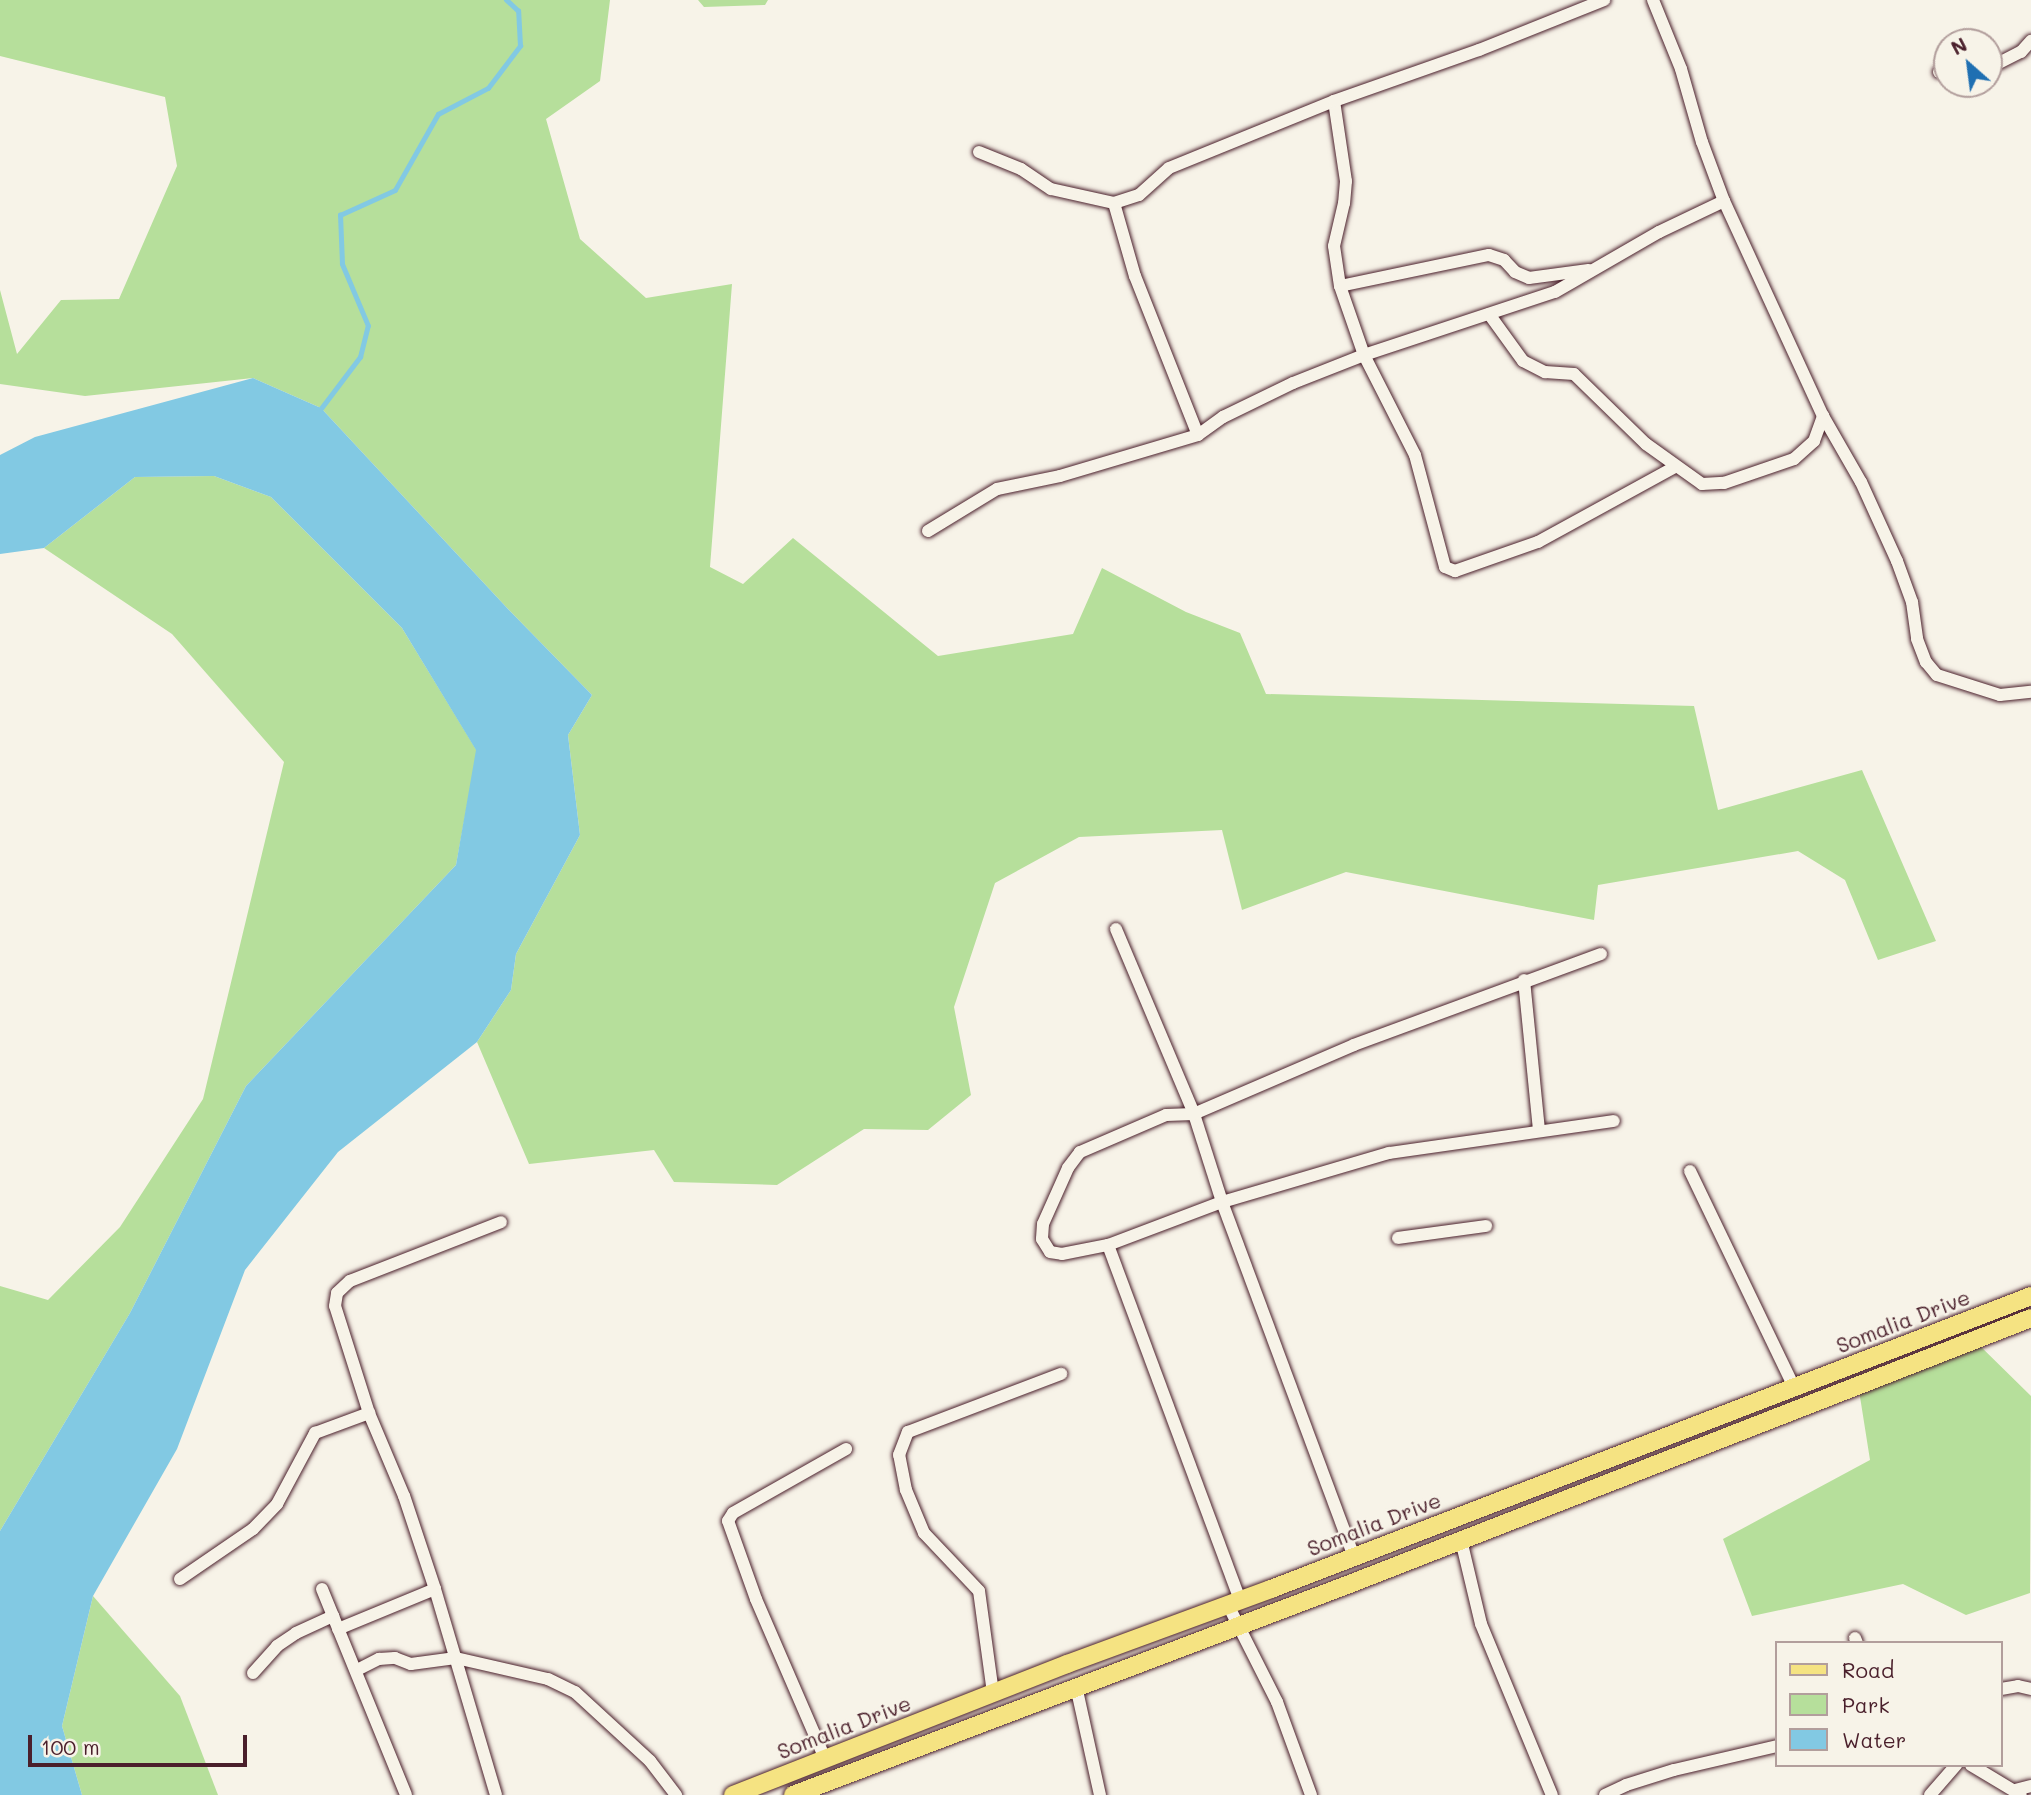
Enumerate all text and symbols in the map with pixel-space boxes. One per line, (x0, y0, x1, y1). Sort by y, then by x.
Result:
north arrow (1933, 28, 2003, 98)
text: N (1947, 31, 1971, 60)
street label: Somalia Drive (1833, 1284, 1973, 1358)
street label: Somalia Drive (1304, 1487, 1444, 1561)
legend (1776, 1641, 2003, 1767)
text: Road (1842, 1656, 1894, 1683)
street label: Somalia Drive (774, 1690, 914, 1764)
text: Park (1842, 1691, 1890, 1718)
scale bar (32, 1722, 250, 1766)
text: Water (1842, 1726, 1906, 1753)
text: 100 m (41, 1733, 100, 1760)

